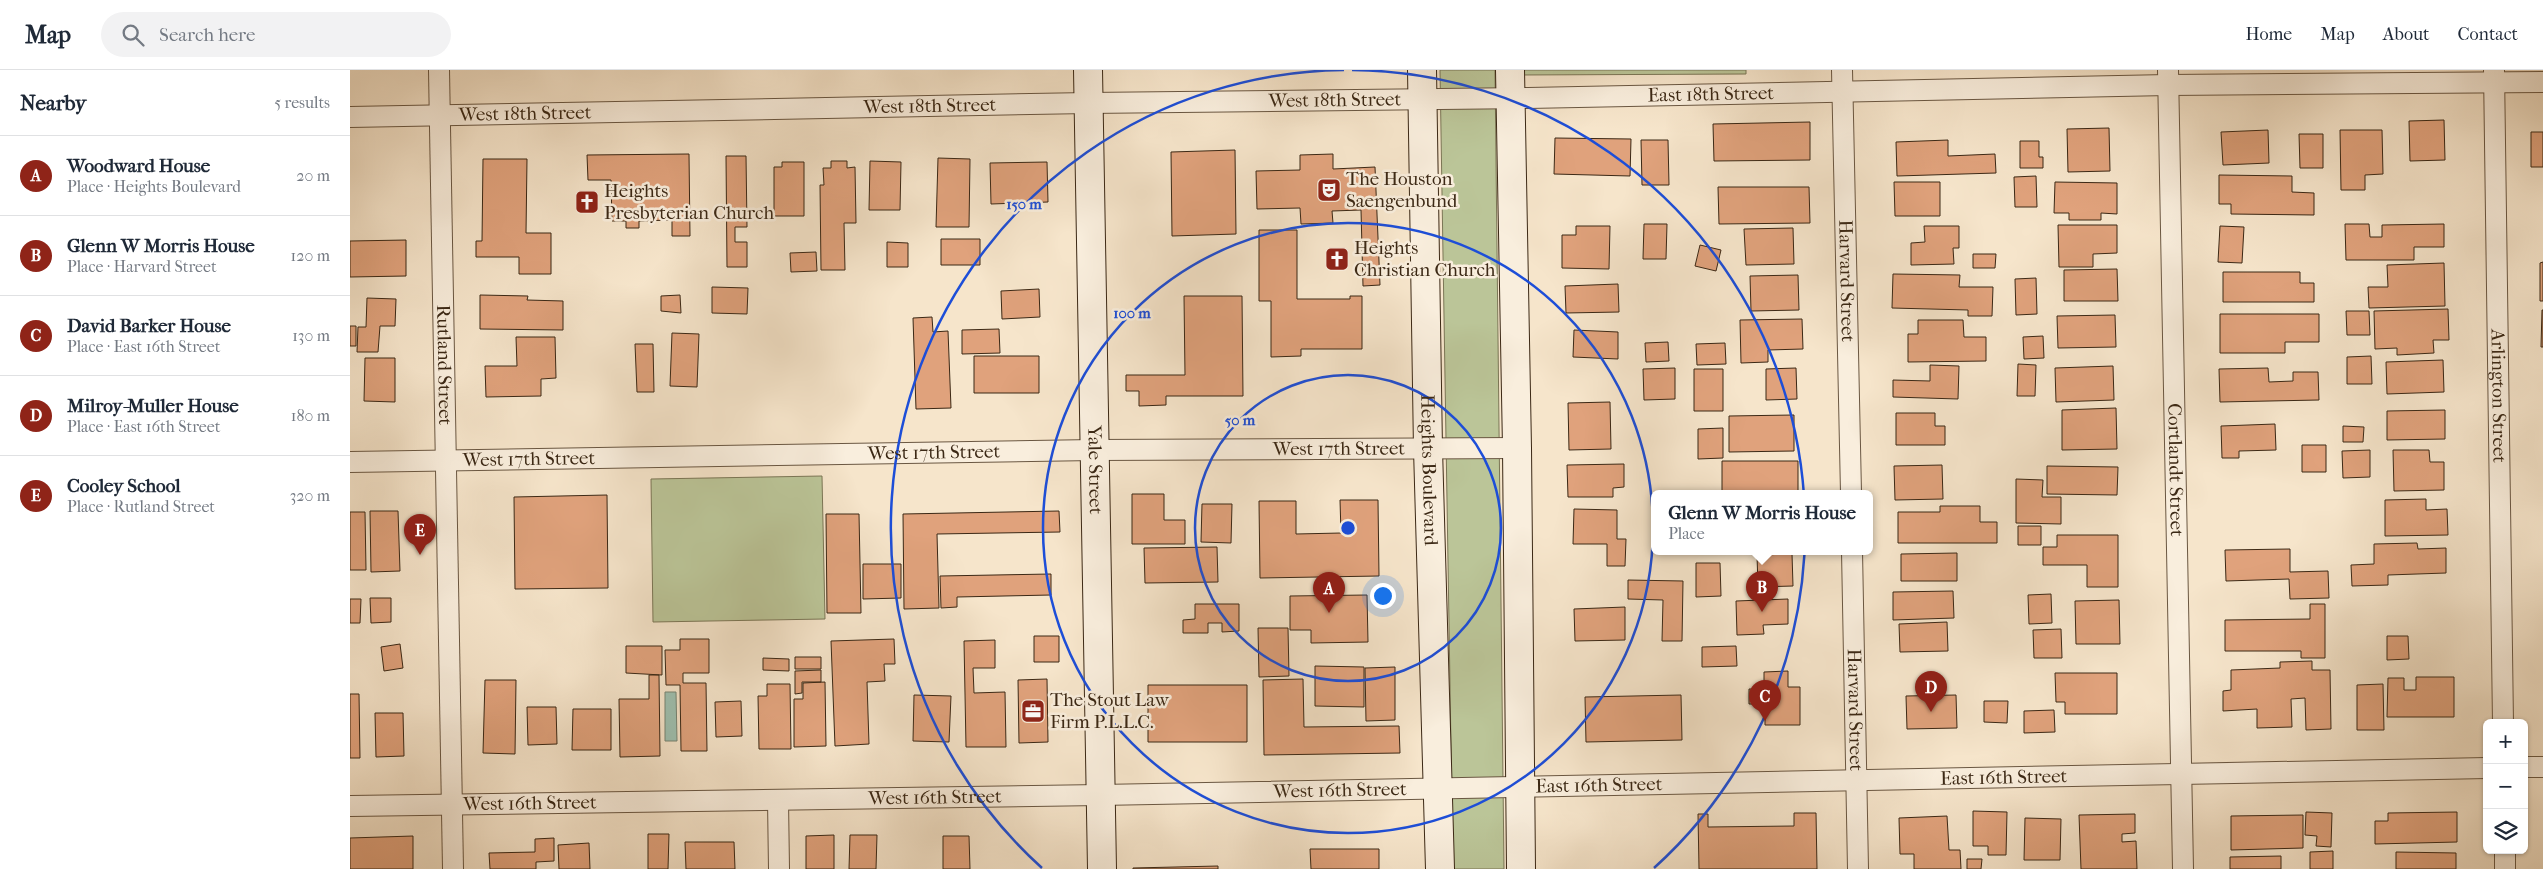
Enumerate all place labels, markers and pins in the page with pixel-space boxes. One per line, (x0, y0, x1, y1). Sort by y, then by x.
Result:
place label: The Houston Saengenbund (1346, 168, 1458, 212)
theatre icon: The Houston Saengenbund (1316, 177, 1342, 203)
place label: Heights Presbyterian Church (604, 180, 774, 224)
church icon: Heights Presbyterian Church (574, 189, 600, 215)
place label: Heights Christian Church (1354, 237, 1496, 281)
church icon: Heights Christian Church (1324, 246, 1350, 272)
pin: E (404, 514, 436, 555)
centre of rings (1339, 519, 1357, 537)
pin: B (1746, 571, 1778, 612)
pin: A (1313, 572, 1345, 613)
pin: D (1915, 671, 1947, 712)
pin: C (1749, 680, 1781, 721)
place label: The Stout Law Firm P.L.L.C. (1050, 689, 1170, 733)
office icon: The Stout Law Firm P.L.L.C. (1020, 698, 1046, 724)

